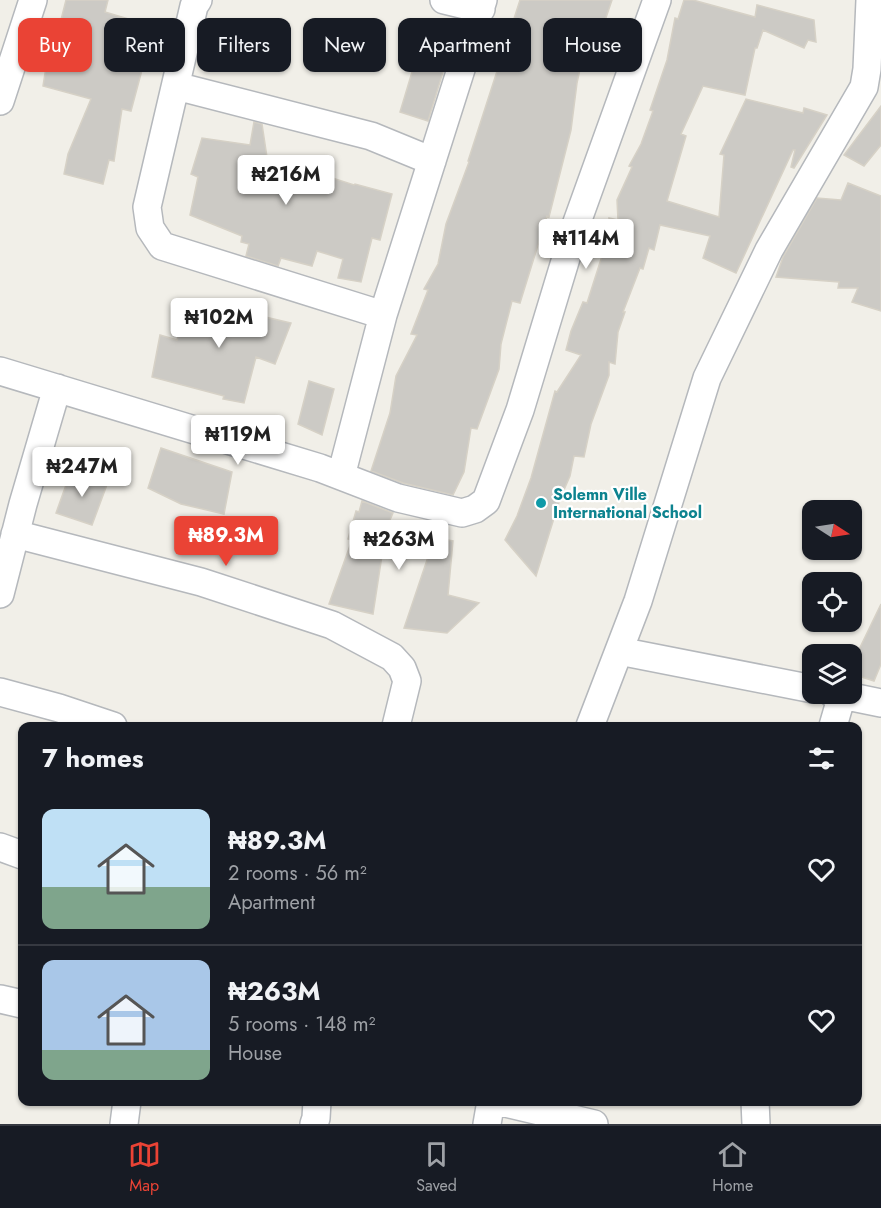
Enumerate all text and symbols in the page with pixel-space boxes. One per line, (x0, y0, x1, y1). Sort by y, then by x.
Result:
chip: Buy (18, 18, 92, 72)
chip: Rent (104, 18, 185, 72)
chip: Filters (197, 18, 291, 72)
chip: New (303, 18, 386, 72)
chip: Apartment (398, 18, 531, 72)
chip: House (543, 18, 642, 72)
pin: ₦216M (244, 155, 328, 206)
text: ₦216M (252, 160, 320, 189)
pin: ₦114M (544, 219, 628, 270)
text: ₦114M (553, 224, 619, 253)
pin: ₦102M (177, 298, 261, 349)
text: ₦102M (185, 303, 253, 332)
pin: ₦119M (196, 415, 280, 466)
text: ₦119M (205, 420, 271, 449)
pin: ₦247M (40, 447, 124, 498)
text: ₦247M (46, 452, 118, 481)
place label: Solemn Ville International School (553, 483, 702, 524)
marker: Solemn Ville International School (534, 496, 548, 510)
north arrow (802, 500, 862, 560)
map controls (802, 500, 862, 704)
pin: ₦89.3M (177, 516, 275, 567)
pin: ₦263M (357, 520, 441, 571)
text: ₦89.3M (188, 521, 264, 550)
text: ₦263M (363, 525, 435, 554)
button: locate (802, 572, 862, 632)
button: layers (802, 644, 862, 704)
text: 7 homes (42, 739, 144, 777)
icon: filters (805, 742, 838, 775)
text: ₦89.3M (228, 821, 326, 859)
icon: home (90, 833, 162, 905)
icon: heart (805, 853, 838, 886)
text: 2 rooms · 56 m² (228, 859, 367, 888)
text: Apartment (228, 888, 315, 917)
text: ₦263M (228, 972, 321, 1010)
icon: home (90, 984, 162, 1056)
icon: heart (805, 1004, 838, 1037)
text: 5 rooms · 148 m² (228, 1010, 375, 1039)
text: House (228, 1039, 282, 1068)
tab: Map (128, 1138, 161, 1197)
tab: Saved (416, 1138, 457, 1197)
tab: Home (712, 1138, 753, 1197)

